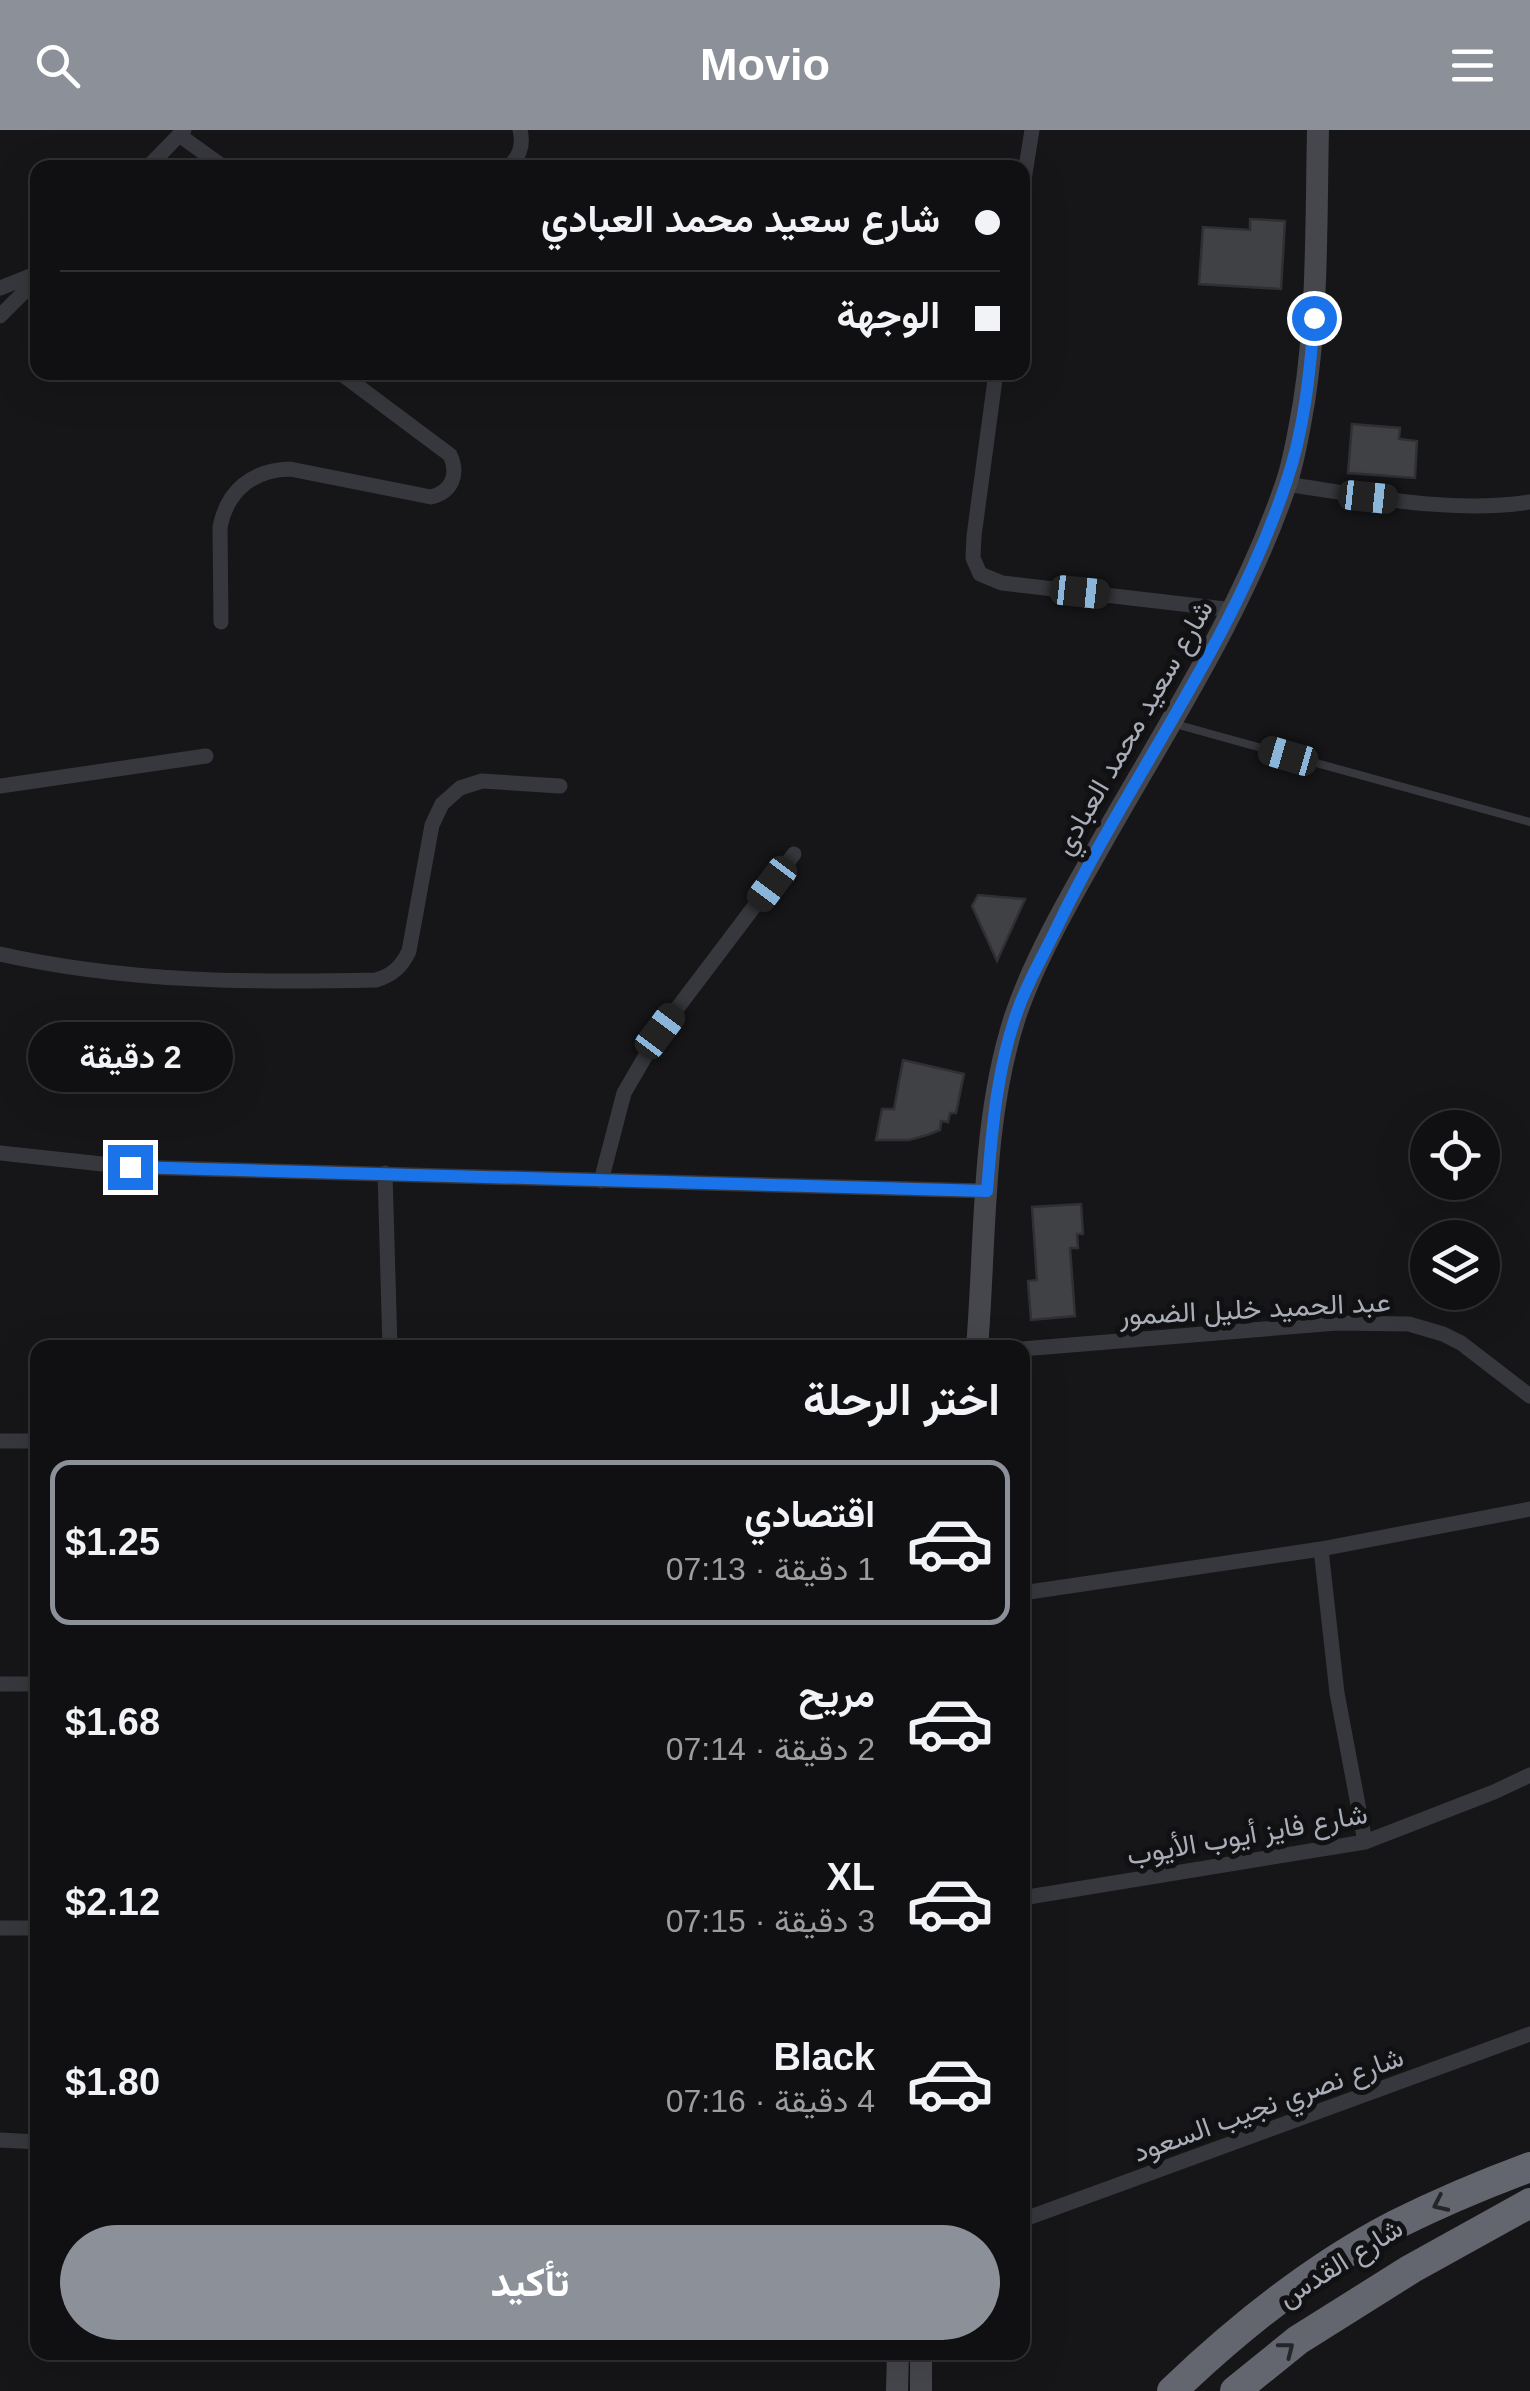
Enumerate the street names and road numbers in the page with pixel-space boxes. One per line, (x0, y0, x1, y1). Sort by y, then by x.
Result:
street label: شارع سعيد محمد العبادي (1048, 595, 1225, 863)
street label: عبد الحميد خليل الضمور (1118, 1286, 1392, 1333)
street label: شارع فايز أيوب الأيوب (1124, 1797, 1370, 1874)
street label: شارع نصري نجيب السعود (1129, 2041, 1410, 2174)
street label: شارع القدس (1272, 2212, 1410, 2315)

